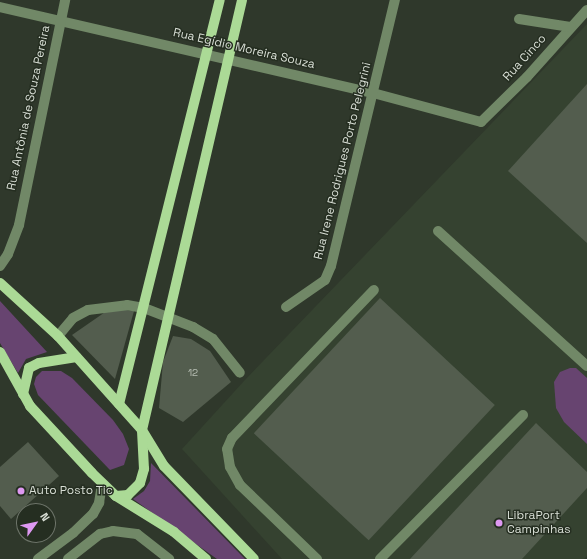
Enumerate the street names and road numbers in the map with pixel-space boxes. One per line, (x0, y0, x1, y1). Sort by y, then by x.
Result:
street label: Rua Antônia de Souza Pereira (4, 24, 54, 192)
street label: Rua Egídio Moreira Souza (172, 26, 316, 72)
street label: Rua Cinco (500, 32, 550, 84)
street label: Rua Irene Rodrigues Porto Pelegrini (311, 61, 375, 261)

